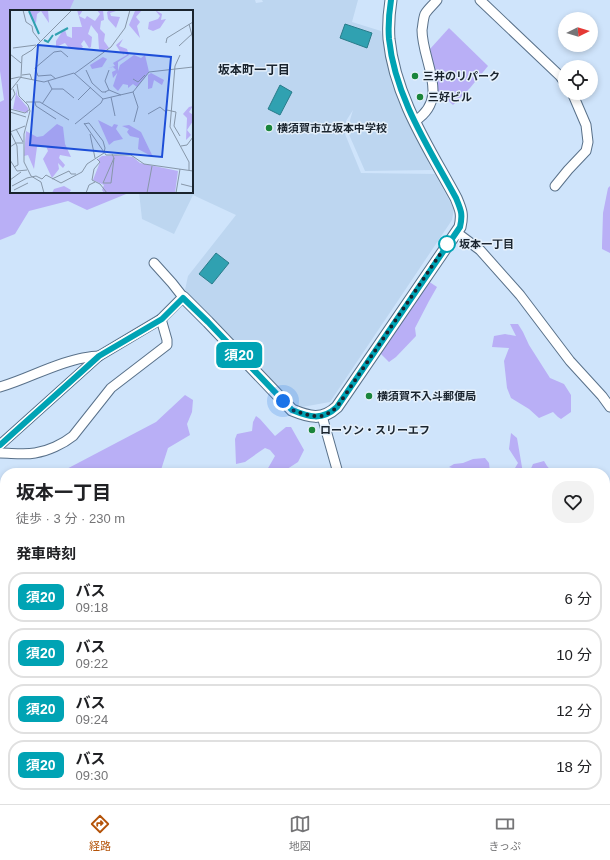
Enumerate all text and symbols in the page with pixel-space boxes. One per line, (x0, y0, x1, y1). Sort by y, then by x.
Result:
inset map (10, 10, 193, 193)
north arrow (558, 12, 598, 52)
map controls (558, 12, 598, 100)
button: locate (558, 60, 598, 100)
district label: 坂本町一丁目 (218, 63, 290, 77)
place label: 三井のリパーク (423, 70, 500, 82)
marker: 三井のリパーク (410, 71, 420, 81)
place label: 三好ビル (428, 91, 472, 103)
marker: 三好ビル (415, 92, 425, 102)
place label: 横須賀市立坂本中学校 (277, 122, 387, 134)
marker: 横須賀市立坂本中学校 (264, 123, 274, 133)
marker: 坂本一丁目 (438, 235, 456, 253)
place label: 坂本一丁目 (459, 238, 514, 250)
line badge: 須20 (216, 342, 262, 368)
text: 須20 (224, 347, 254, 363)
place label: 横須賀不入斗郵便局 (377, 390, 476, 402)
your location (273, 391, 293, 411)
marker: 横須賀不入斗郵便局 (364, 391, 374, 401)
place label: ローソン・スリーエフ (320, 424, 430, 436)
marker: ローソン・スリーエフ (307, 425, 317, 435)
button: heart (552, 481, 594, 523)
text: 坂本一丁目 (16, 482, 111, 503)
text: 徒歩 · 3 分 · 230 m (16, 511, 125, 526)
text: 発車時刻 (16, 545, 76, 562)
text: バス (76, 582, 106, 599)
text: 須20 (26, 589, 56, 605)
text: 6 分 (564, 590, 592, 607)
text: 09:18 (76, 600, 108, 615)
text: バス (76, 638, 106, 655)
text: 須20 (26, 645, 56, 661)
text: 10 分 (556, 646, 592, 663)
text: 09:22 (76, 656, 108, 671)
text: バス (76, 694, 106, 711)
text: 須20 (26, 701, 56, 717)
text: 12 分 (556, 702, 592, 719)
text: 09:24 (76, 712, 108, 727)
text: バス (76, 750, 106, 767)
text: 須20 (26, 757, 56, 773)
text: 18 分 (556, 758, 592, 775)
text: 09:30 (76, 768, 108, 783)
tab: 経路 (89, 813, 111, 853)
tab: 地図 (289, 813, 311, 853)
tab: きっぷ (489, 813, 521, 853)

